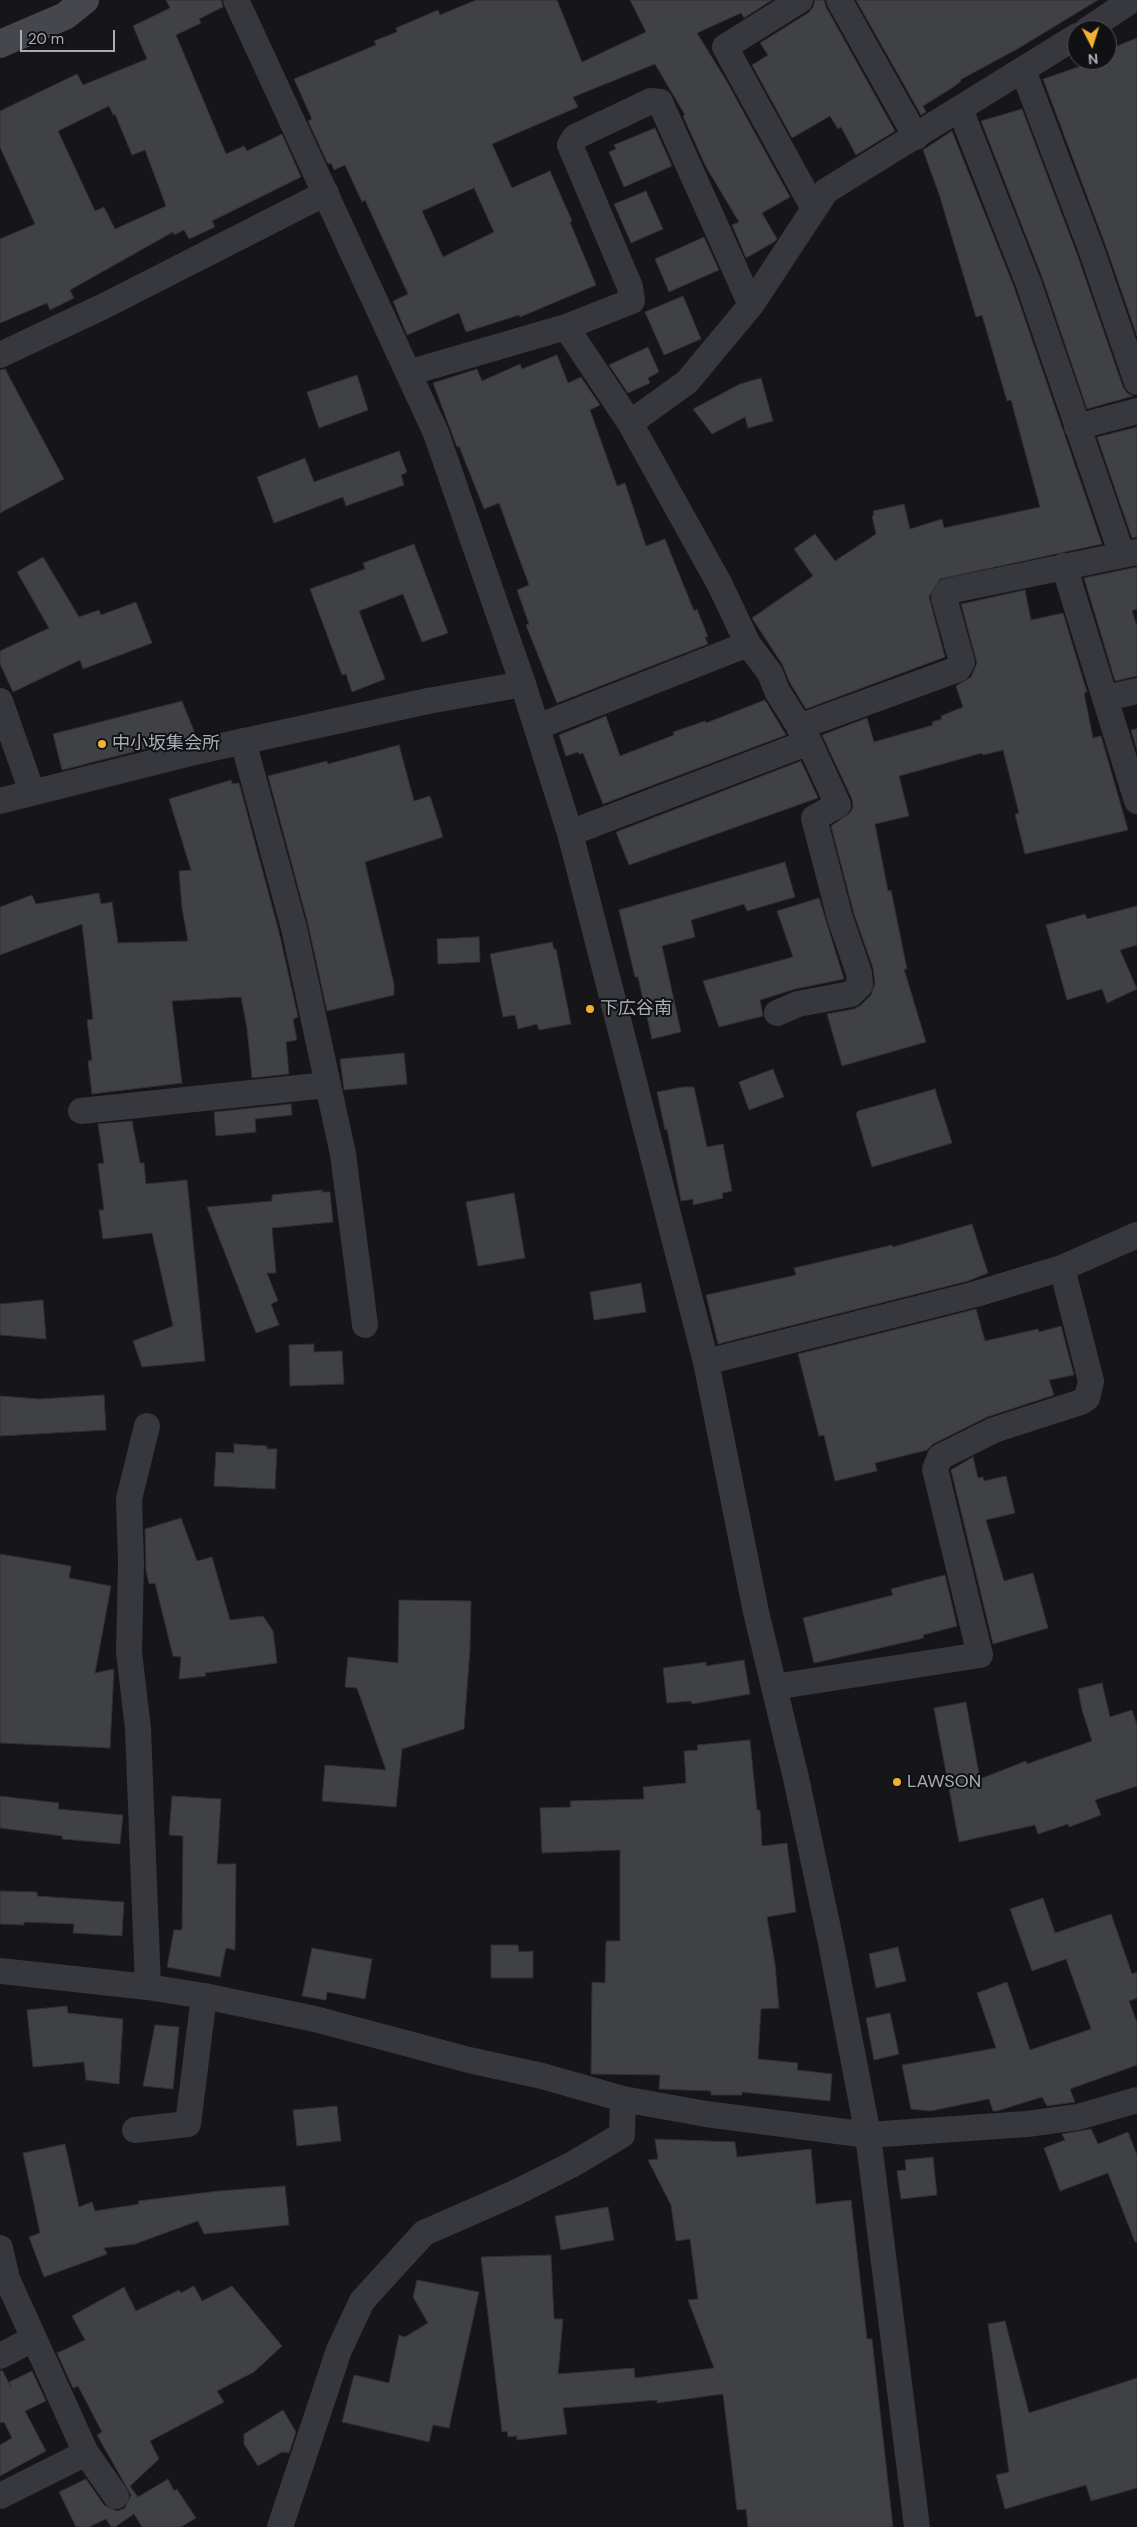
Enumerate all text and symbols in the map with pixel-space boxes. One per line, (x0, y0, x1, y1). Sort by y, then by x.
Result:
scale bar (22, 20, 118, 52)
north arrow (1067, 20, 1117, 70)
text: 20 m (28, 29, 64, 49)
text: N (1087, 50, 1099, 68)
place label: 中小坂集会所 (112, 733, 220, 755)
marker: 中小坂集会所 (96, 738, 108, 750)
place label: 下広谷南 (600, 998, 672, 1020)
marker: 下広谷南 (584, 1003, 596, 1015)
place label: LAWSON (907, 1771, 981, 1793)
marker: LAWSON (891, 1776, 903, 1788)

